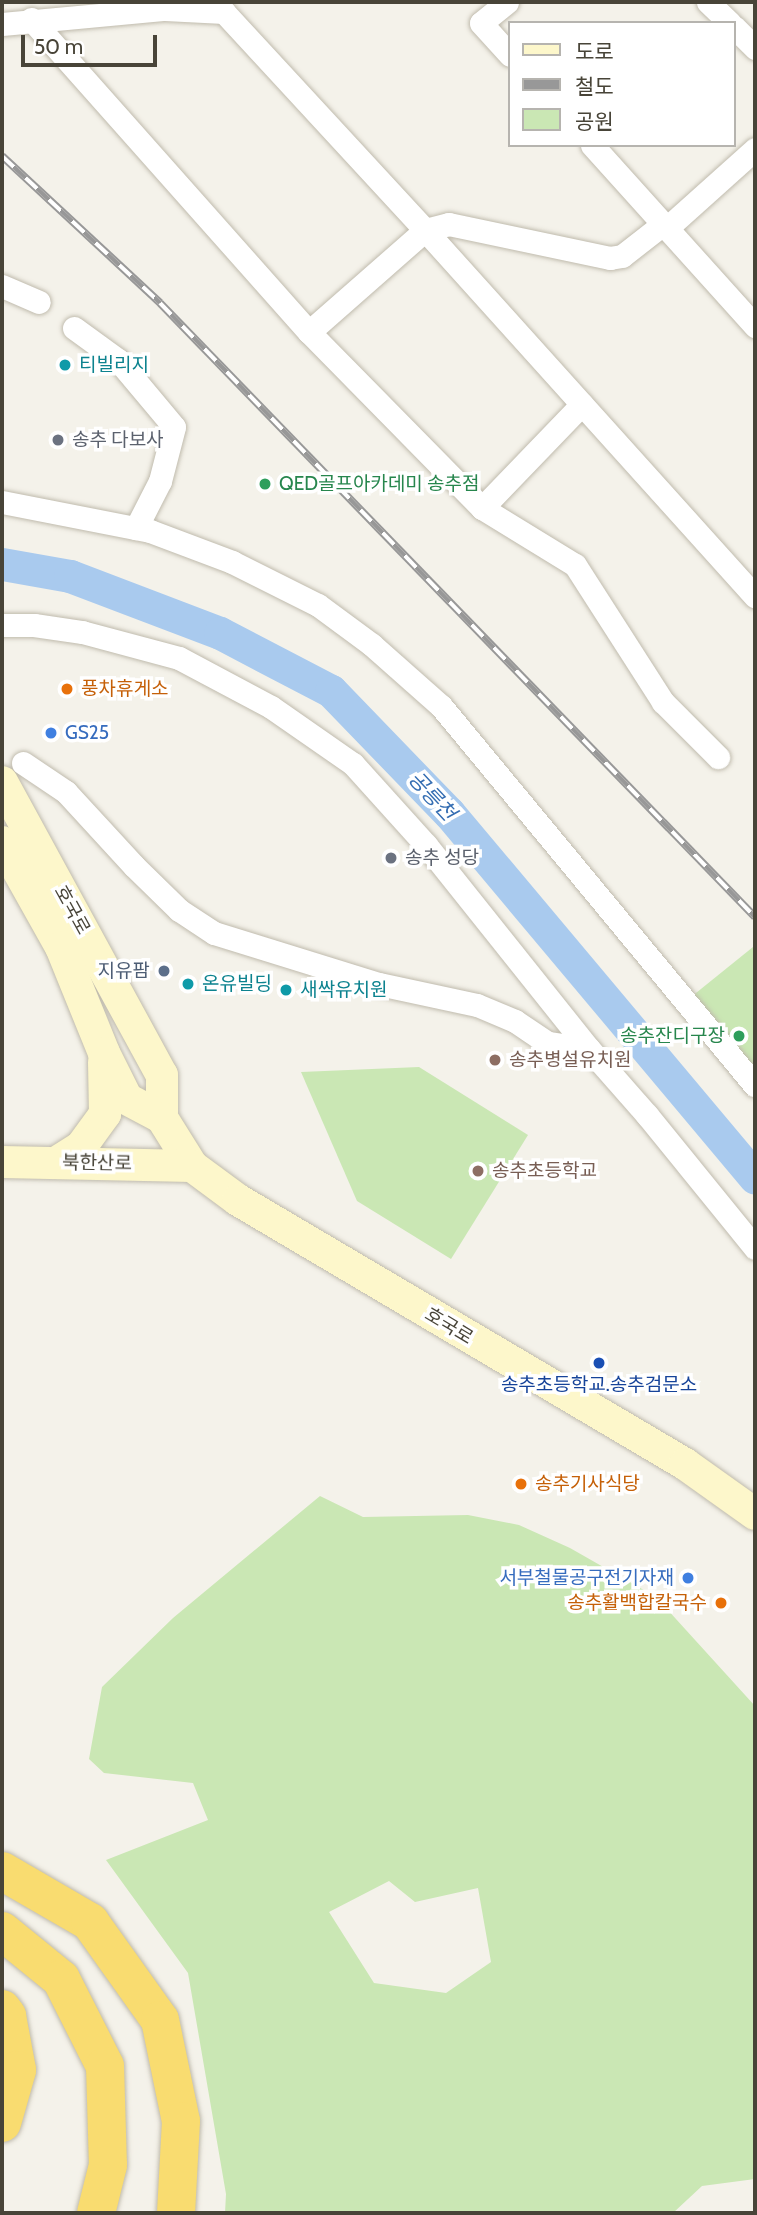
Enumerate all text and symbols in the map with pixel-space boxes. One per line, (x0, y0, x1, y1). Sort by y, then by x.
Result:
scale bar (24, 21, 161, 65)
legend (508, 21, 736, 147)
text: 50 m (34, 34, 83, 59)
text: 도로 (575, 39, 614, 64)
text: 철도 (575, 74, 614, 99)
text: 공원 (575, 109, 614, 134)
place label: 티빌리지 (79, 354, 149, 376)
marker: 티빌리지 (57, 357, 73, 373)
place label: 송추 다보사 (72, 429, 164, 451)
marker: 송추 다보사 (50, 432, 66, 448)
place label: QED골프아카데미 송추점 (279, 473, 480, 495)
marker: QED골프아카데미 송추점 (257, 476, 273, 492)
place label: 풍차휴게소 (81, 678, 168, 700)
marker: 풍차휴게소 (59, 681, 75, 697)
place label: GS25 (65, 722, 109, 744)
marker: GS25 (43, 725, 59, 741)
water label: 공릉천 (403, 766, 461, 826)
place label: 송추 성당 (405, 847, 479, 869)
marker: 송추 성당 (383, 850, 399, 866)
street label: 호국로 (49, 882, 95, 938)
place label: 지유팜 (98, 960, 150, 982)
marker: 지유팜 (156, 963, 172, 979)
place label: 온유빌딩 (202, 973, 272, 995)
marker: 온유빌딩 (180, 976, 196, 992)
place label: 새싹유치원 (300, 979, 387, 1001)
marker: 새싹유치원 (278, 982, 294, 998)
place label: 송추잔디구장 (620, 1025, 725, 1047)
marker: 송추잔디구장 (731, 1028, 747, 1044)
place label: 송추병설유치원 (509, 1049, 631, 1071)
marker: 송추병설유치원 (487, 1052, 503, 1068)
street label: 북한산로 (62, 1151, 132, 1175)
place label: 송추초등학교 (492, 1160, 597, 1182)
marker: 송추초등학교 (470, 1163, 486, 1179)
street label: 호국로 (421, 1303, 477, 1349)
marker: 송추초등학교.송추검문소 (591, 1355, 607, 1371)
place label: 송추초등학교.송추검문소 (501, 1374, 697, 1396)
place label: 송추기사식당 (535, 1473, 640, 1495)
marker: 송추기사식당 (513, 1476, 529, 1492)
place label: 서부철물공구전기자재 (499, 1567, 674, 1589)
marker: 서부철물공구전기자재 (680, 1570, 696, 1586)
place label: 송추활백합칼국수 (567, 1592, 707, 1614)
marker: 송추활백합칼국수 (713, 1595, 729, 1611)

